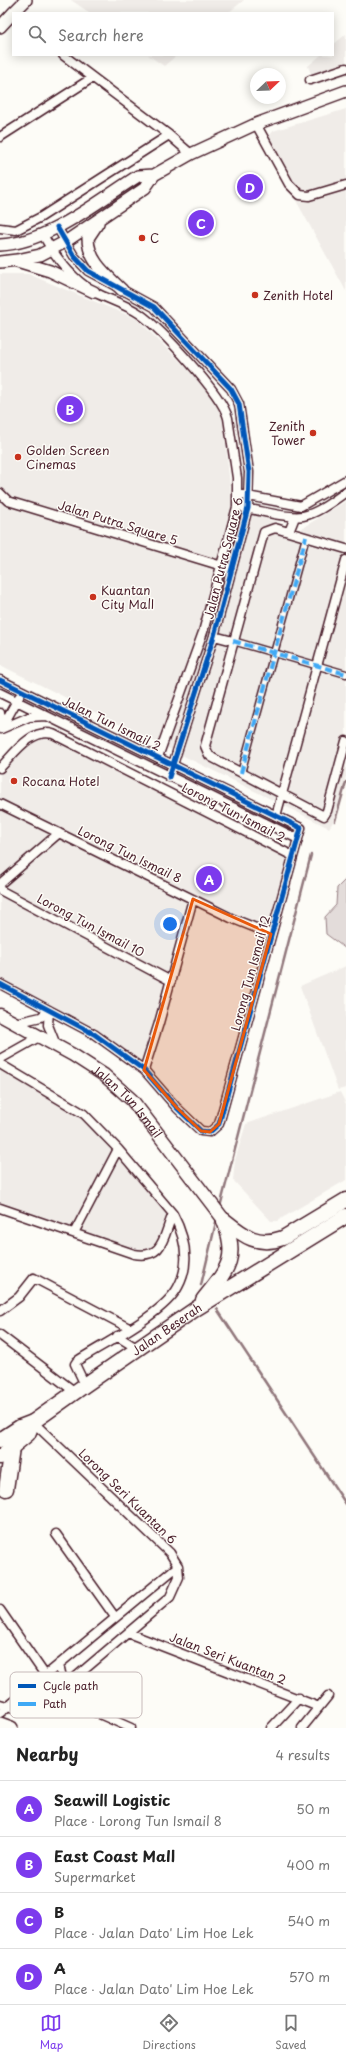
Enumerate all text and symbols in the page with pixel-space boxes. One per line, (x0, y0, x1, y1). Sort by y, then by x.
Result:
search box (12, 12, 334, 56)
icon: search (26, 23, 48, 45)
text: Search here (58, 23, 144, 46)
north arrow (250, 68, 286, 104)
pin: D (237, 172, 263, 202)
pin: C (188, 208, 214, 238)
place label: C (150, 229, 159, 247)
marker: C (137, 233, 147, 243)
place label: Zenith Hotel (263, 286, 333, 304)
marker: Zenith Hotel (250, 290, 260, 300)
pin: B (57, 394, 83, 424)
place label: Zenith Tower (269, 417, 305, 449)
marker: Zenith Tower (308, 428, 318, 438)
place label: Golden Screen Cinemas (26, 441, 110, 473)
marker: Golden Screen Cinemas (13, 452, 23, 462)
street label: Jalan Putra Square 5 (56, 495, 180, 549)
street label: Jalan Putra Square 6 (199, 495, 247, 621)
place label: Kuantan City Mall (101, 581, 154, 613)
marker: Kuantan City Mall (88, 592, 98, 602)
street label: Jalan Tun Ismail 2 (59, 691, 165, 755)
place label: Rocana Hotel (22, 772, 99, 790)
marker: Rocana Hotel (9, 776, 19, 786)
street label: Lorong Tun Ismail 2 (179, 778, 289, 846)
street label: Lorong Tun Ismail 8 (75, 821, 185, 887)
pin: A (196, 864, 222, 894)
street label: Lorong Tun Ismail 10 (34, 889, 148, 961)
street label: Lorong Tun Ismail 12 (226, 913, 274, 1033)
your location (160, 914, 180, 934)
street label: Jalan Tun Ismail (88, 1060, 167, 1141)
street label: Jalan Beserah (128, 1298, 205, 1360)
street label: Lorong Seri Kuantan 6 (75, 1444, 181, 1548)
street label: Jalan Seri Kuantan 2 (167, 1627, 289, 1689)
legend (10, 1672, 142, 1718)
text: Cycle path (43, 1677, 98, 1694)
text: Path (43, 1695, 67, 1712)
text: Nearby (16, 1741, 78, 1767)
text: 4 results (276, 1745, 330, 1764)
text: Seawill Logistic (54, 1788, 170, 1811)
text: A (24, 1799, 34, 1818)
text: 50 m (296, 1799, 330, 1818)
text: Place · Lorong Tun Ismail 8 (54, 1811, 222, 1830)
text: East Coast Mall (54, 1844, 175, 1867)
text: B (25, 1855, 33, 1874)
text: 400 m (287, 1855, 330, 1874)
text: Supermarket (54, 1867, 136, 1886)
text: B (54, 1900, 64, 1923)
text: C (24, 1911, 34, 1930)
text: 540 m (287, 1911, 330, 1930)
text: Place · Jalan Dato' Lim Hoe Lek (54, 1923, 254, 1942)
text: A (54, 1956, 66, 1979)
text: D (24, 1967, 34, 1986)
text: 570 m (289, 1967, 330, 1986)
text: Place · Jalan Dato' Lim Hoe Lek (54, 1979, 254, 1998)
tab: Map (40, 2012, 63, 2053)
tab: Directions (142, 2012, 196, 2053)
tab: Saved (275, 2012, 306, 2053)

